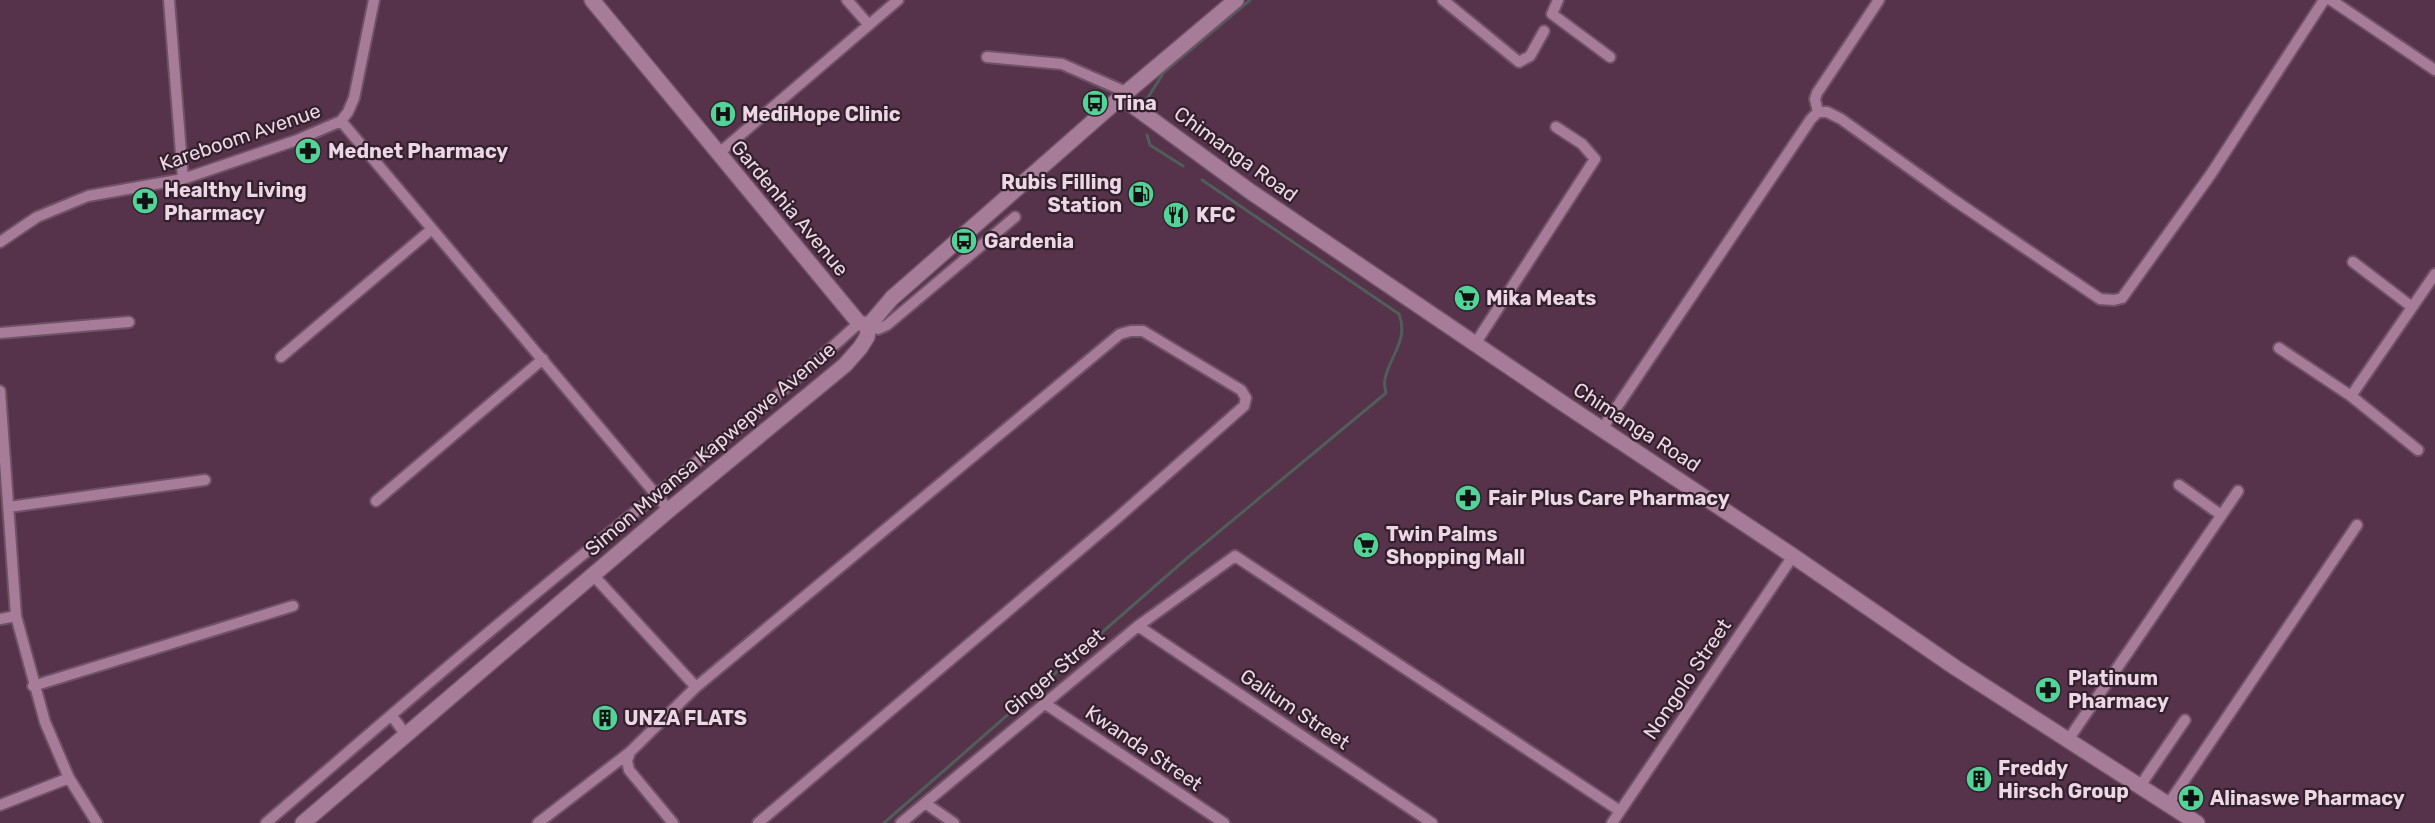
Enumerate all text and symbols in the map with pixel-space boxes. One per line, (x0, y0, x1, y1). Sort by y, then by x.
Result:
bus stop icon: Tina (1080, 88, 1110, 118)
place label: Tina (1114, 91, 1157, 115)
street label: Kareboom Avenue (156, 98, 324, 176)
hospital icon: MediHope Clinic (708, 99, 738, 129)
street label: Chimanga Road (1170, 101, 1302, 207)
place label: MediHope Clinic (742, 102, 901, 126)
street label: Gardenhia Avenue (726, 135, 854, 281)
pharmacy icon: Mednet Pharmacy (293, 136, 323, 166)
place label: Mednet Pharmacy (328, 139, 508, 163)
place label: Rubis Filling Station (1001, 170, 1122, 217)
place label: Healthy Living Pharmacy (164, 178, 307, 225)
fuel station icon: Rubis Filling Station (1126, 179, 1156, 209)
pharmacy icon: Healthy Living Pharmacy (130, 186, 160, 216)
restaurant icon: KFC (1161, 200, 1191, 230)
place label: KFC (1196, 203, 1236, 227)
bus stop icon: Gardenia (949, 226, 979, 256)
place label: Gardenia (984, 229, 1074, 253)
supermarket icon: Mika Meats (1452, 283, 1482, 313)
place label: Mika Meats (1486, 286, 1596, 310)
street label: Simon Mwansa Kapwepwe Avenue (580, 337, 840, 561)
street label: Chimanga Road (1569, 377, 1705, 477)
pharmacy icon: Fair Plus Care Pharmacy (1453, 483, 1483, 513)
place label: Fair Plus Care Pharmacy (1488, 486, 1730, 510)
place label: Twin Palms Shopping Mall (1386, 522, 1525, 569)
supermarket icon: Twin Palms Shopping Mall (1351, 530, 1381, 560)
street label: Nongolo Street (1638, 614, 1736, 744)
street label: Ginger Street (999, 623, 1109, 721)
street label: Galium Street (1236, 664, 1354, 755)
place label: Platinum Pharmacy (2068, 666, 2169, 713)
pharmacy icon: Platinum Pharmacy (2033, 675, 2063, 705)
street label: Kwanda Street (1081, 700, 1207, 796)
building icon: UNZA FLATS (590, 703, 620, 733)
place label: UNZA FLATS (624, 706, 747, 730)
place label: Freddy Hirsch Group (1998, 756, 2129, 803)
building icon: Freddy Hirsch Group (1964, 764, 1994, 794)
pharmacy icon: Alinaswe Pharmacy (2176, 783, 2206, 813)
place label: Alinaswe Pharmacy (2210, 786, 2405, 810)

